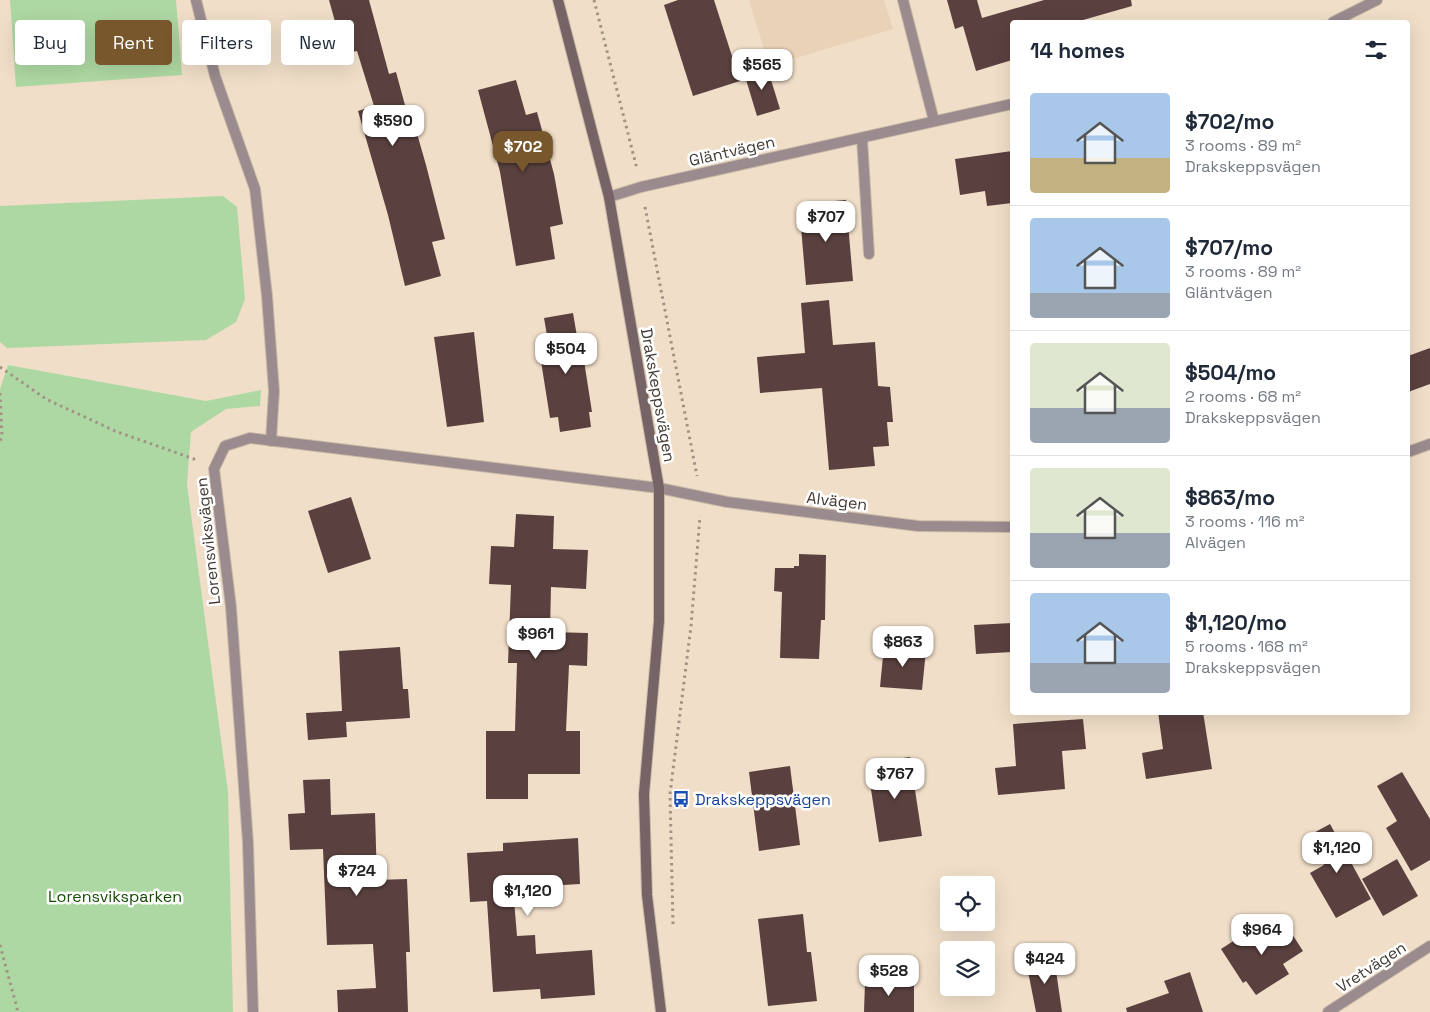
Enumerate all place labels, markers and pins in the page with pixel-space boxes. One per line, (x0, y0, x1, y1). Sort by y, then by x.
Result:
pin: $565 (732, 48, 792, 91)
pin: $590 (363, 104, 423, 147)
pin: $702 (493, 130, 553, 173)
pin: $707 (796, 200, 856, 243)
pin: $504 (536, 332, 596, 375)
pin: $961 (506, 618, 566, 660)
pin: $863 (873, 626, 933, 668)
pin: $767 (865, 758, 925, 800)
bus stop icon: Drakskeppsvägen (671, 789, 691, 809)
place label: Drakskeppsvägen (695, 789, 831, 810)
pin: $1,120 (1296, 832, 1378, 874)
pin: $724 (327, 854, 387, 897)
pin: $1,120 (487, 874, 569, 917)
pin: $964 (1232, 914, 1292, 956)
pin: $424 (1015, 942, 1075, 985)
pin: $528 (859, 954, 919, 997)

